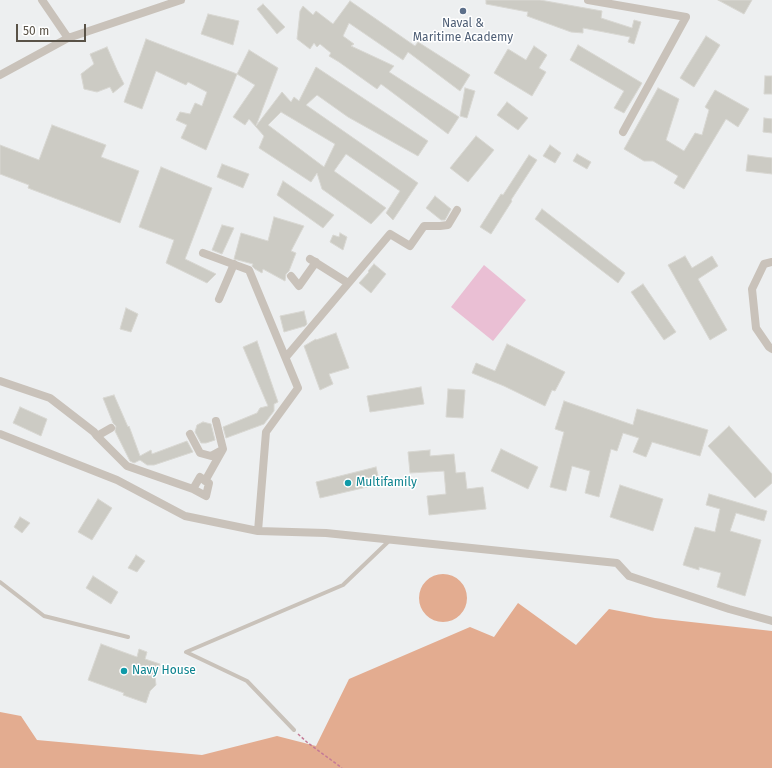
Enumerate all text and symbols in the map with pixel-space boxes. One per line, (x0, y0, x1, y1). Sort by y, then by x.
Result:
marker: Naval & Maritime Academy (458, 6, 468, 16)
scale bar (18, 16, 88, 42)
place label: Naval & Maritime Academy (413, 17, 513, 45)
text: 50 m (23, 24, 49, 38)
place label: Multifamily (356, 476, 417, 490)
marker: Multifamily (343, 478, 353, 488)
place label: Navy House (132, 664, 196, 678)
marker: Navy House (119, 666, 129, 676)

